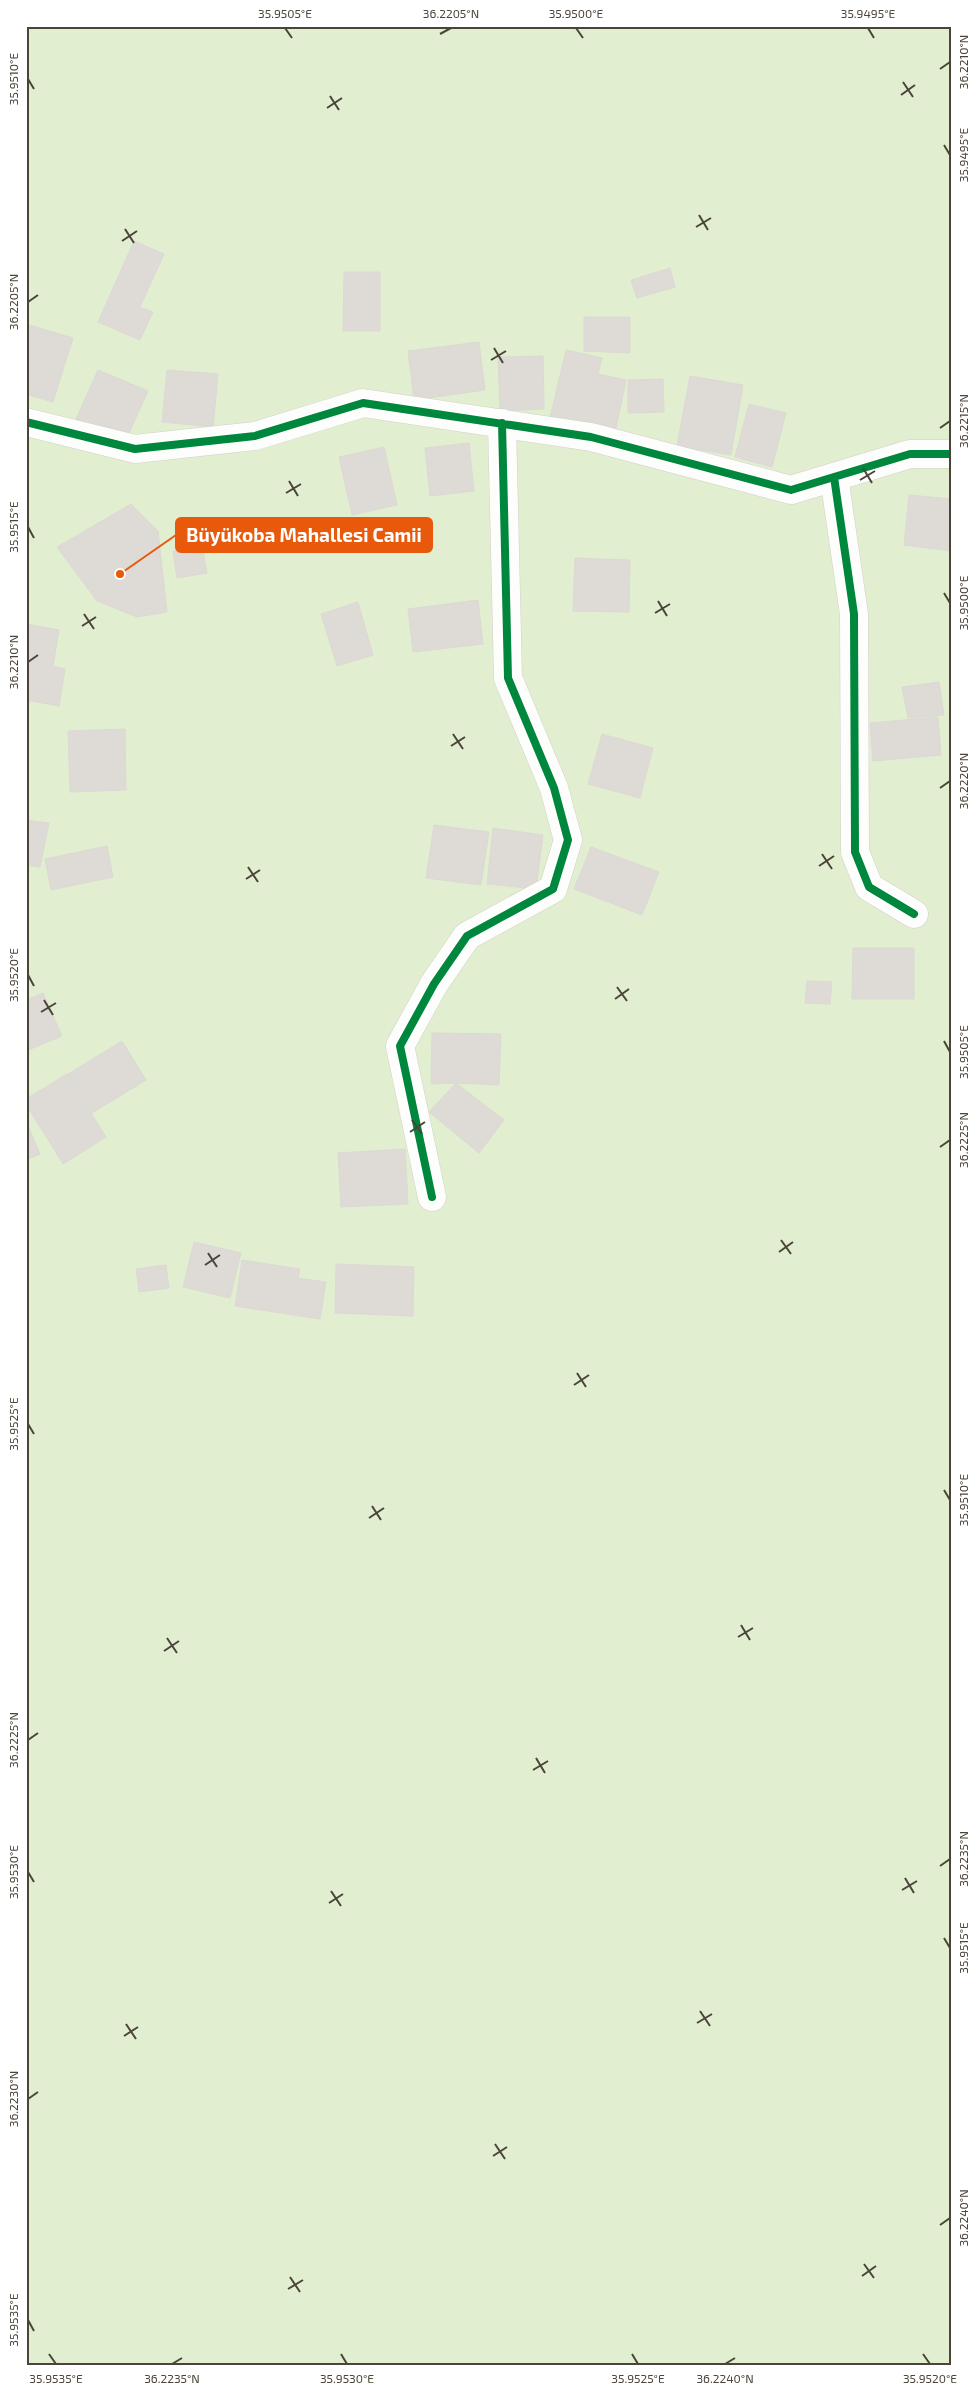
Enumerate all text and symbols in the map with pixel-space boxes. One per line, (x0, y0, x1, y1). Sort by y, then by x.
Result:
text: 35.9505°E (258, 6, 312, 20)
text: 36.2205°N (423, 6, 479, 20)
text: 35.9500°E (549, 6, 604, 20)
text: 35.9495°E (841, 6, 896, 20)
text: 36.2210°N (956, 35, 970, 89)
text: 35.9510°E (6, 53, 20, 105)
text: 35.9495°E (956, 127, 970, 182)
text: 36.2205°N (6, 274, 20, 330)
text: 36.2215°N (956, 394, 970, 448)
text: 35.9515°E (6, 501, 20, 553)
callout: Büyükoba Mahallesi Camii (176, 518, 432, 552)
text: Büyükoba Mahallesi Camii (186, 523, 422, 547)
text: 35.9500°E (956, 575, 970, 630)
text: 36.2210°N (6, 635, 20, 689)
text: 36.2220°N (956, 753, 970, 809)
text: 35.9520°E (6, 948, 20, 1002)
text: 35.9505°E (956, 1025, 970, 1079)
text: 36.2225°N (956, 1112, 970, 1168)
text: 35.9525°E (6, 1397, 20, 1451)
text: 35.9510°E (956, 1474, 970, 1526)
text: 36.2225°N (6, 1712, 20, 1768)
text: 36.2235°N (956, 1831, 970, 1887)
text: 35.9530°E (6, 1845, 20, 1899)
text: 35.9515°E (956, 1922, 970, 1974)
text: 36.2230°N (6, 2071, 20, 2127)
text: 36.2240°N (956, 2189, 970, 2247)
text: 35.9535°E (6, 2293, 20, 2347)
text: 35.9535°E (29, 2371, 83, 2385)
text: 36.2235°N (144, 2371, 200, 2385)
text: 35.9530°E (320, 2371, 374, 2385)
text: 35.9525°E (611, 2371, 665, 2385)
text: 36.2240°N (696, 2371, 754, 2385)
text: 35.9520°E (903, 2371, 957, 2385)

